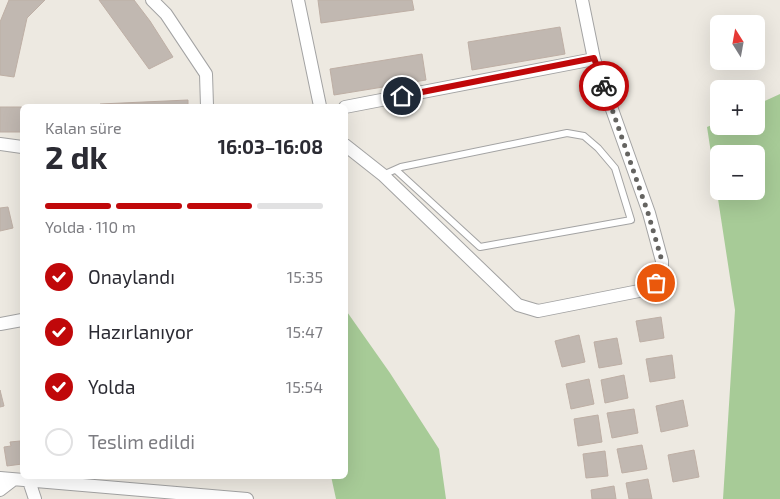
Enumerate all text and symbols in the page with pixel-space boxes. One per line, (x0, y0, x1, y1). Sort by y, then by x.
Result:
north arrow (710, 15, 765, 70)
map controls (710, 15, 765, 200)
courier (579, 61, 629, 111)
icon: bike (590, 72, 618, 100)
pin (381, 75, 423, 117)
button: + (710, 80, 765, 135)
icon: home (388, 82, 416, 110)
text: Kalan süre (45, 118, 122, 137)
text: 16:03–16:08 (218, 135, 323, 158)
text: 2 dk (45, 137, 108, 175)
button: − (710, 145, 765, 200)
text: Yolda · 110 m (45, 217, 136, 236)
pin (635, 262, 677, 304)
icon: check (45, 263, 73, 291)
text: Onaylandı (88, 265, 175, 288)
text: 15:35 (287, 267, 323, 286)
icon: bag (642, 269, 670, 297)
icon: check (45, 318, 73, 346)
text: Hazırlanıyor (88, 320, 193, 343)
text: 15:47 (286, 322, 323, 341)
icon: check (45, 373, 73, 401)
text: Yolda (88, 375, 135, 398)
text: 15:54 (286, 377, 323, 396)
text: Teslim edildi (88, 430, 195, 453)

